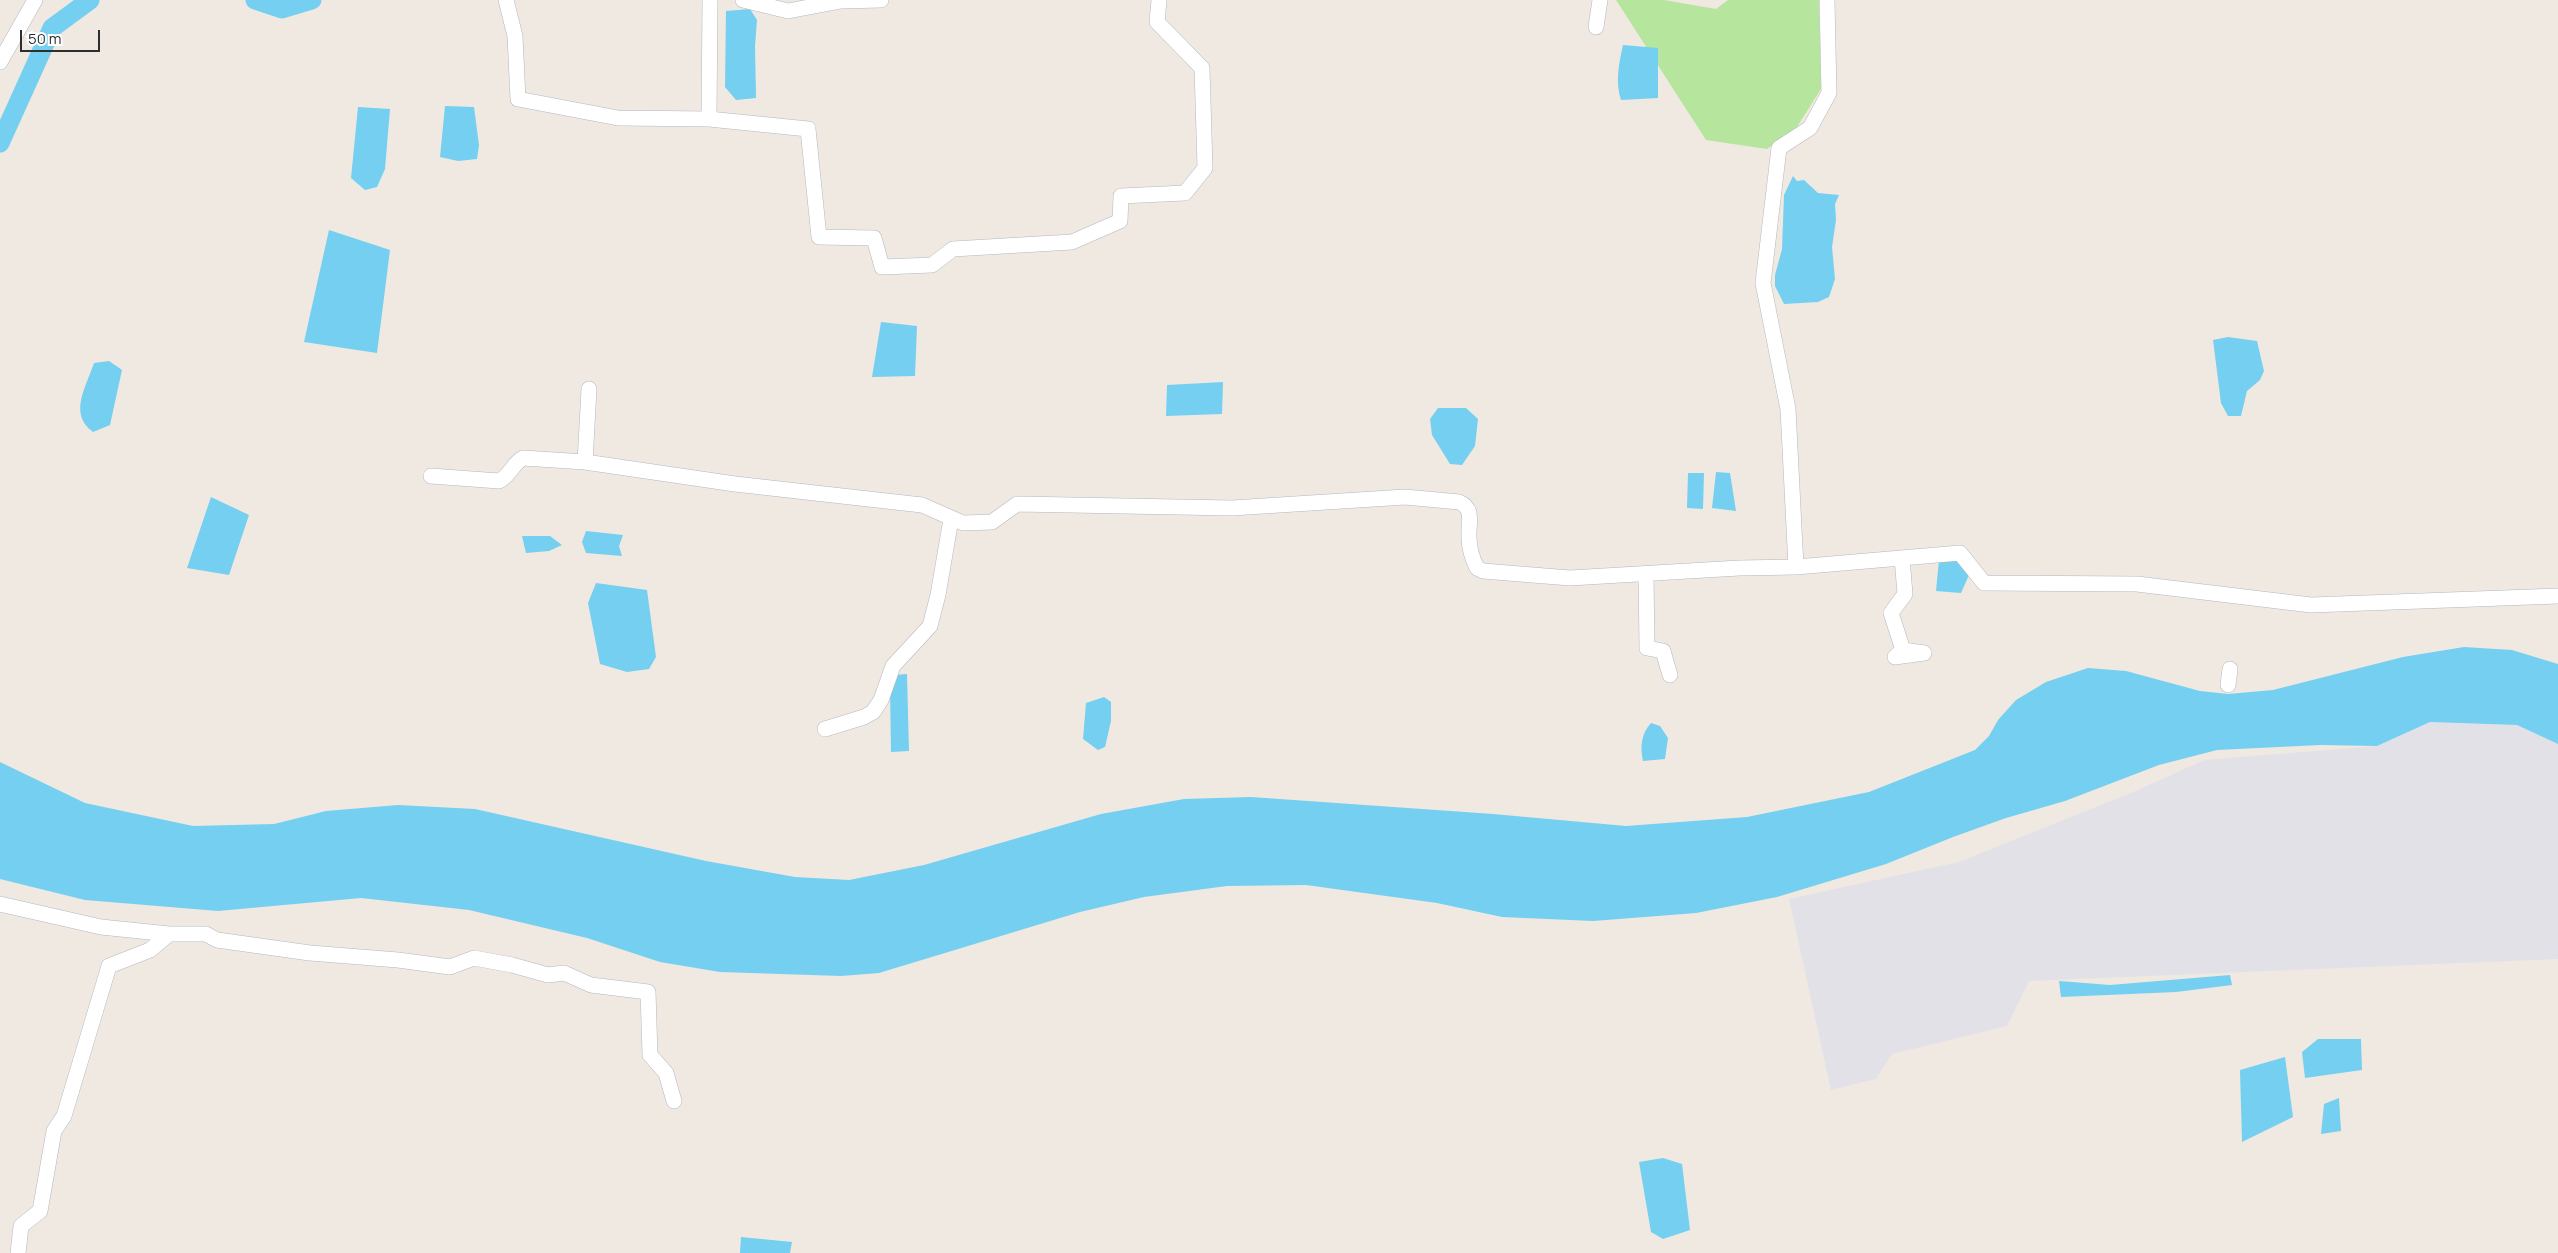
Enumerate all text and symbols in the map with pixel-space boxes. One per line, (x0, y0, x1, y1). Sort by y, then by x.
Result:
scale bar (22, 20, 102, 52)
text: 50 m (28, 28, 62, 49)

